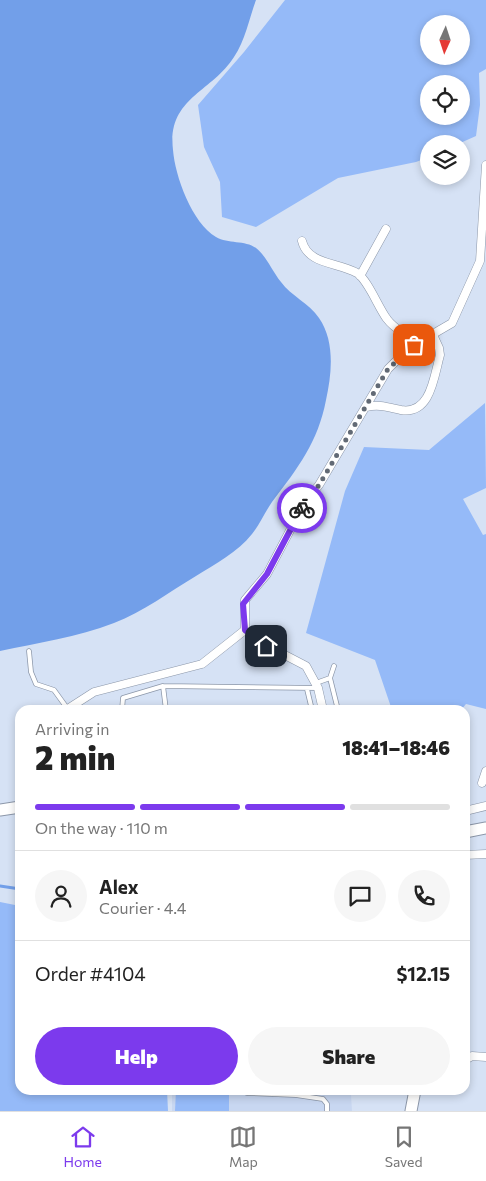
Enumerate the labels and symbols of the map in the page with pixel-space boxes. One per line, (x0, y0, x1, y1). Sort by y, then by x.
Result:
north arrow (420, 15, 470, 65)
pin (393, 324, 435, 366)
courier (277, 483, 327, 533)
pin (245, 625, 287, 667)

